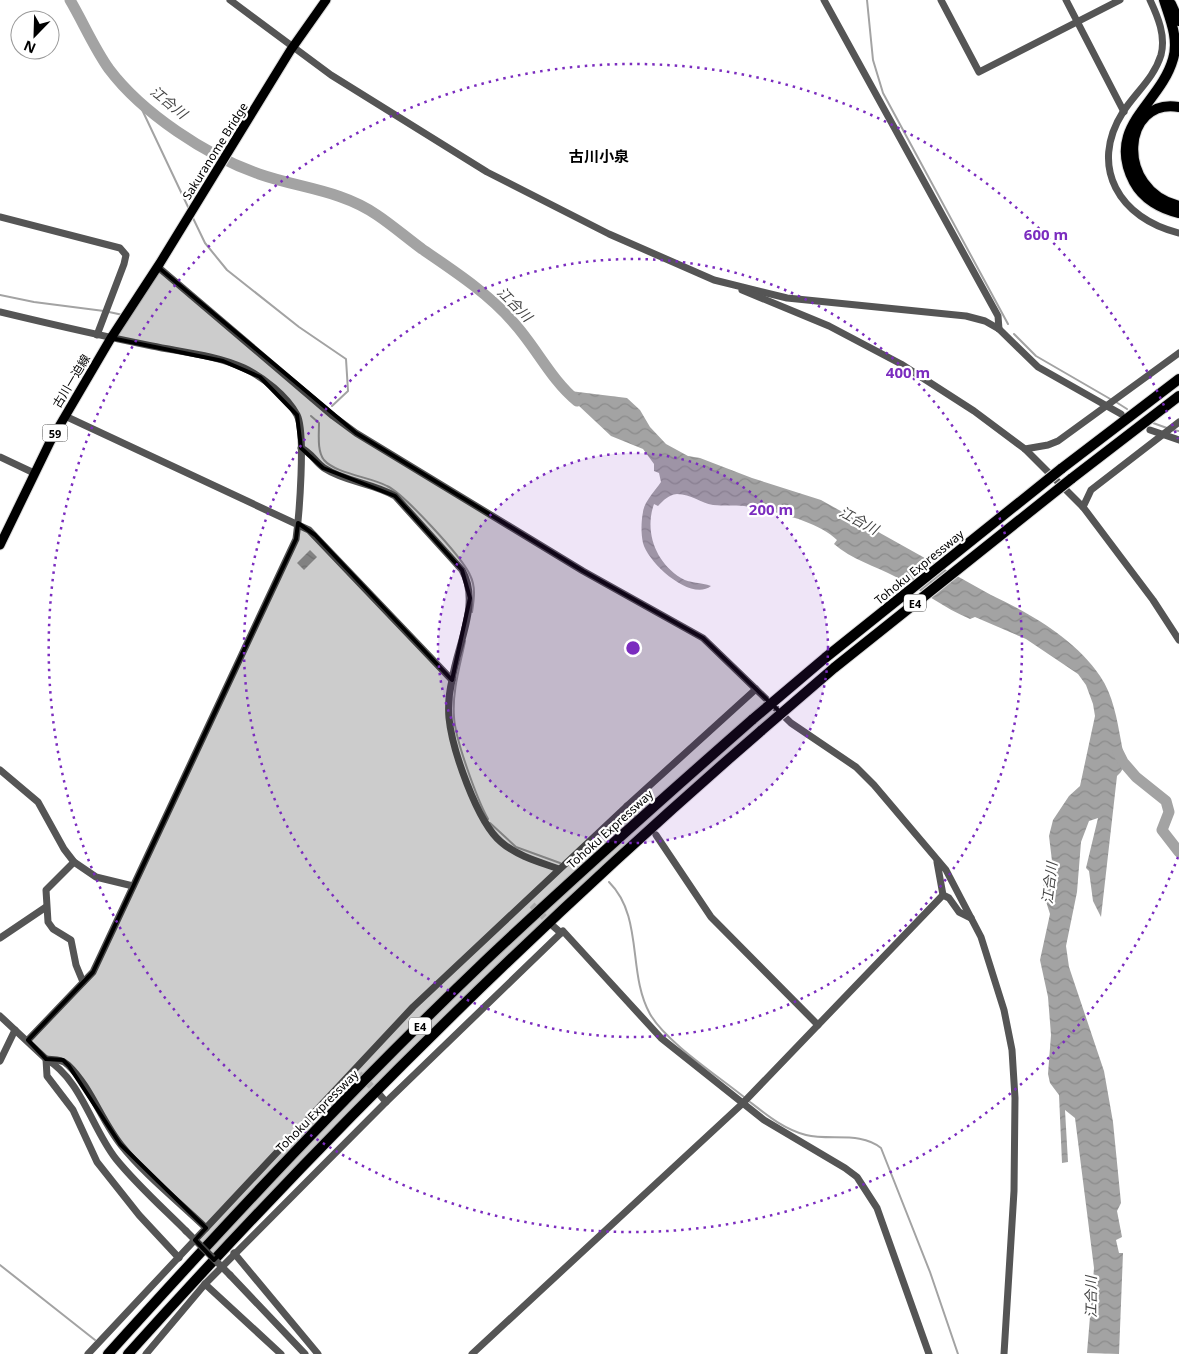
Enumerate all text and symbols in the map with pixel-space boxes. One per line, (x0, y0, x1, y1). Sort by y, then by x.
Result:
north arrow (10, 10, 60, 60)
text: N (21, 36, 39, 58)
water label: 江合川 (147, 81, 193, 124)
street label: Sakuranome Bridge (178, 99, 252, 203)
district label: 古川小泉 (569, 146, 629, 166)
text: 600 m (1024, 224, 1068, 244)
water label: 江合川 (493, 282, 538, 327)
street label: 古川一迫線 (48, 351, 94, 411)
text: 400 m (886, 362, 930, 382)
road number: 59 (42, 424, 68, 442)
text: 200 m (749, 499, 793, 519)
water label: 江合川 (836, 502, 884, 539)
street label: Tohoku Expressway (871, 525, 968, 608)
road number: E4 (904, 594, 926, 612)
centre of rings (624, 639, 642, 657)
street label: Tohoku Expressway (563, 785, 657, 872)
water label: 江合川 (1037, 859, 1061, 905)
road number: E4 (409, 1018, 431, 1034)
street label: Tohoku Expressway (272, 1065, 363, 1156)
water label: 江合川 (1081, 1274, 1100, 1318)

